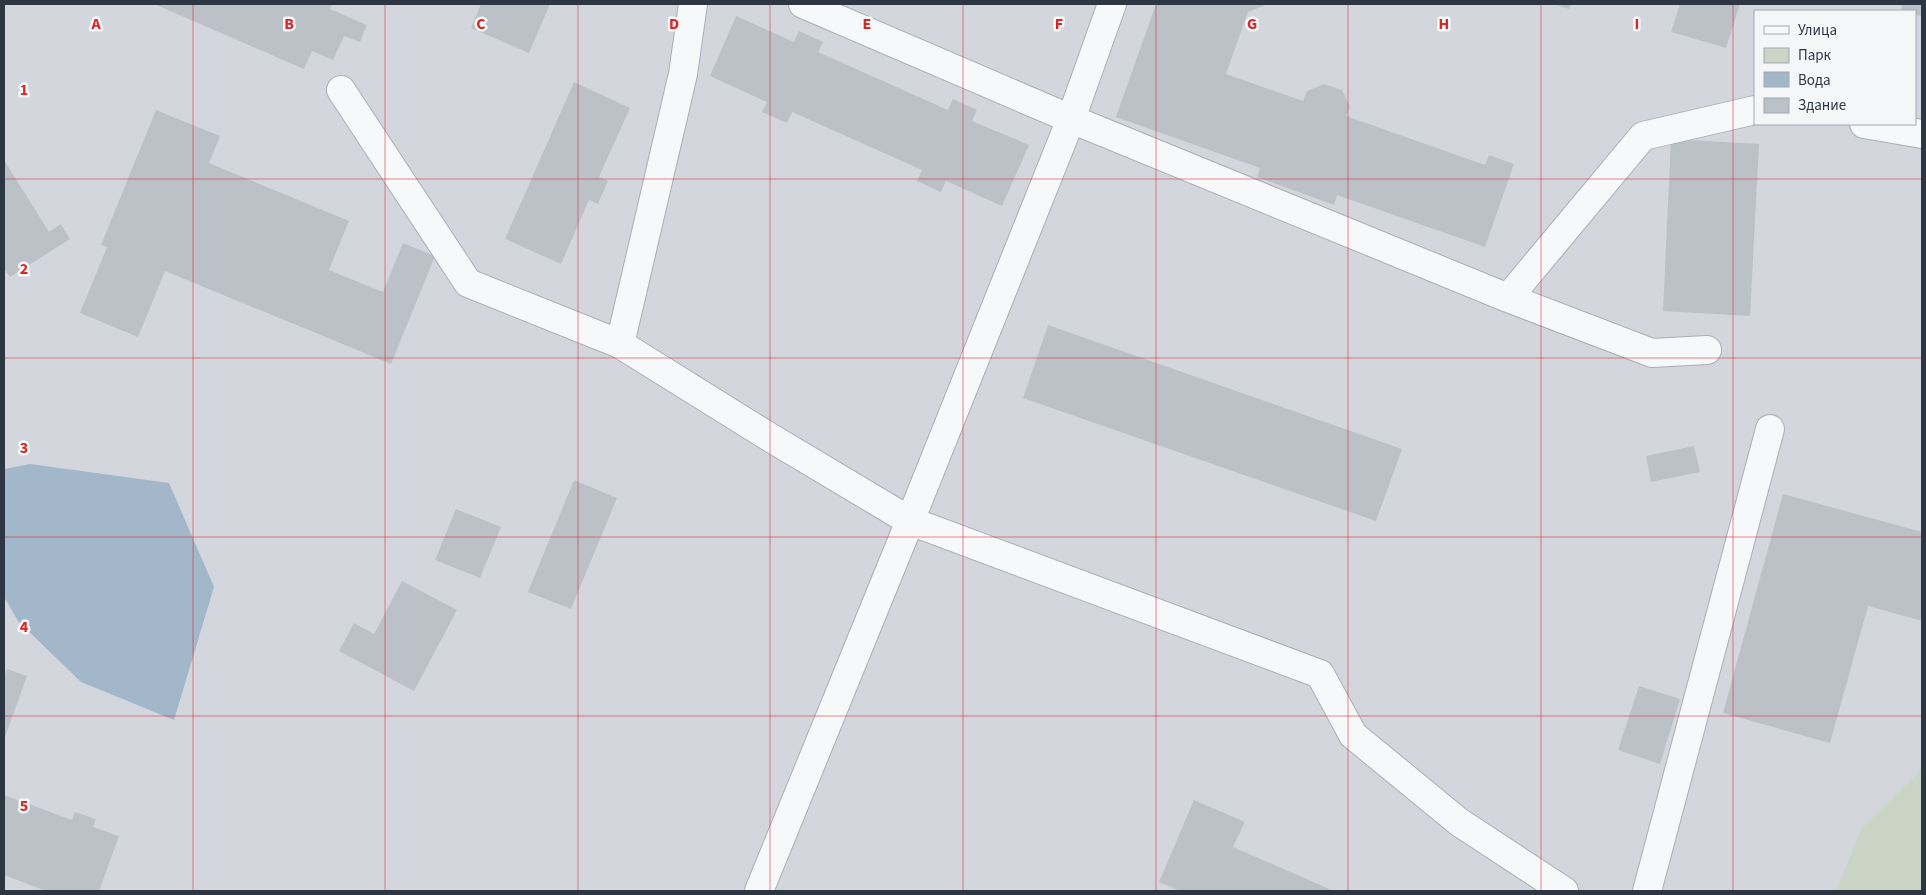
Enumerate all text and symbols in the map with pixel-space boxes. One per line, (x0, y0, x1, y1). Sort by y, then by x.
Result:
legend (1754, 10, 1916, 125)
text: A (90, 13, 101, 35)
text: B (284, 13, 294, 35)
text: C (476, 13, 486, 35)
text: D (669, 13, 679, 35)
text: E (863, 13, 871, 35)
text: F (1055, 13, 1063, 35)
text: G (1247, 13, 1257, 35)
text: H (1439, 13, 1449, 35)
text: I (1635, 13, 1639, 35)
text: Улица (1798, 20, 1837, 41)
text: Парк (1798, 45, 1832, 66)
text: Вода (1798, 70, 1831, 91)
text: 1 (20, 79, 28, 101)
text: Здание (1798, 95, 1846, 116)
text: 2 (20, 258, 28, 280)
text: 3 (20, 437, 28, 459)
text: 4 (20, 616, 29, 638)
text: 5 (20, 795, 28, 817)

